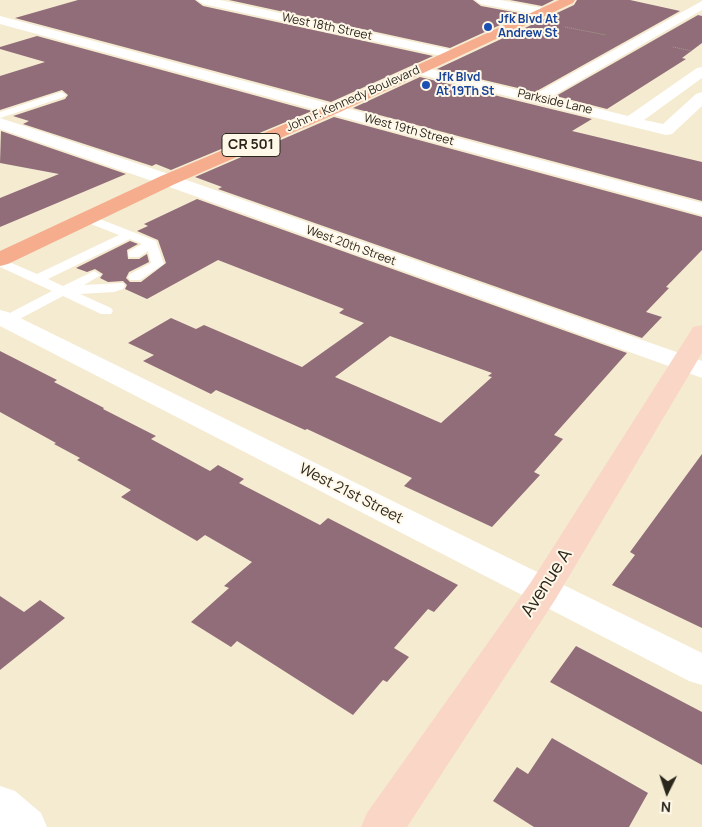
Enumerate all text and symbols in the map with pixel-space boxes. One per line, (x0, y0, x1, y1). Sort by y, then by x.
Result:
street label: West 18th Street (280, 10, 374, 44)
place label: Jfk Blvd At Andrew St (498, 13, 558, 41)
marker: Jfk Blvd At Andrew St (482, 21, 494, 33)
street label: John F. Kennedy Boulevard (284, 63, 422, 135)
place label: Jfk Blvd At 19Th St (436, 71, 494, 99)
marker: Jfk Blvd At 19Th St (420, 79, 432, 91)
street label: Parkside Lane (516, 86, 594, 118)
street label: West 19th Street (362, 111, 456, 149)
road number: CR 501 (222, 134, 280, 156)
street label: West 20th Street (304, 223, 398, 269)
street label: West 21st Street (296, 460, 406, 528)
street label: Avenue A (517, 545, 577, 621)
north arrow (642, 767, 692, 817)
text: N (660, 798, 672, 817)

